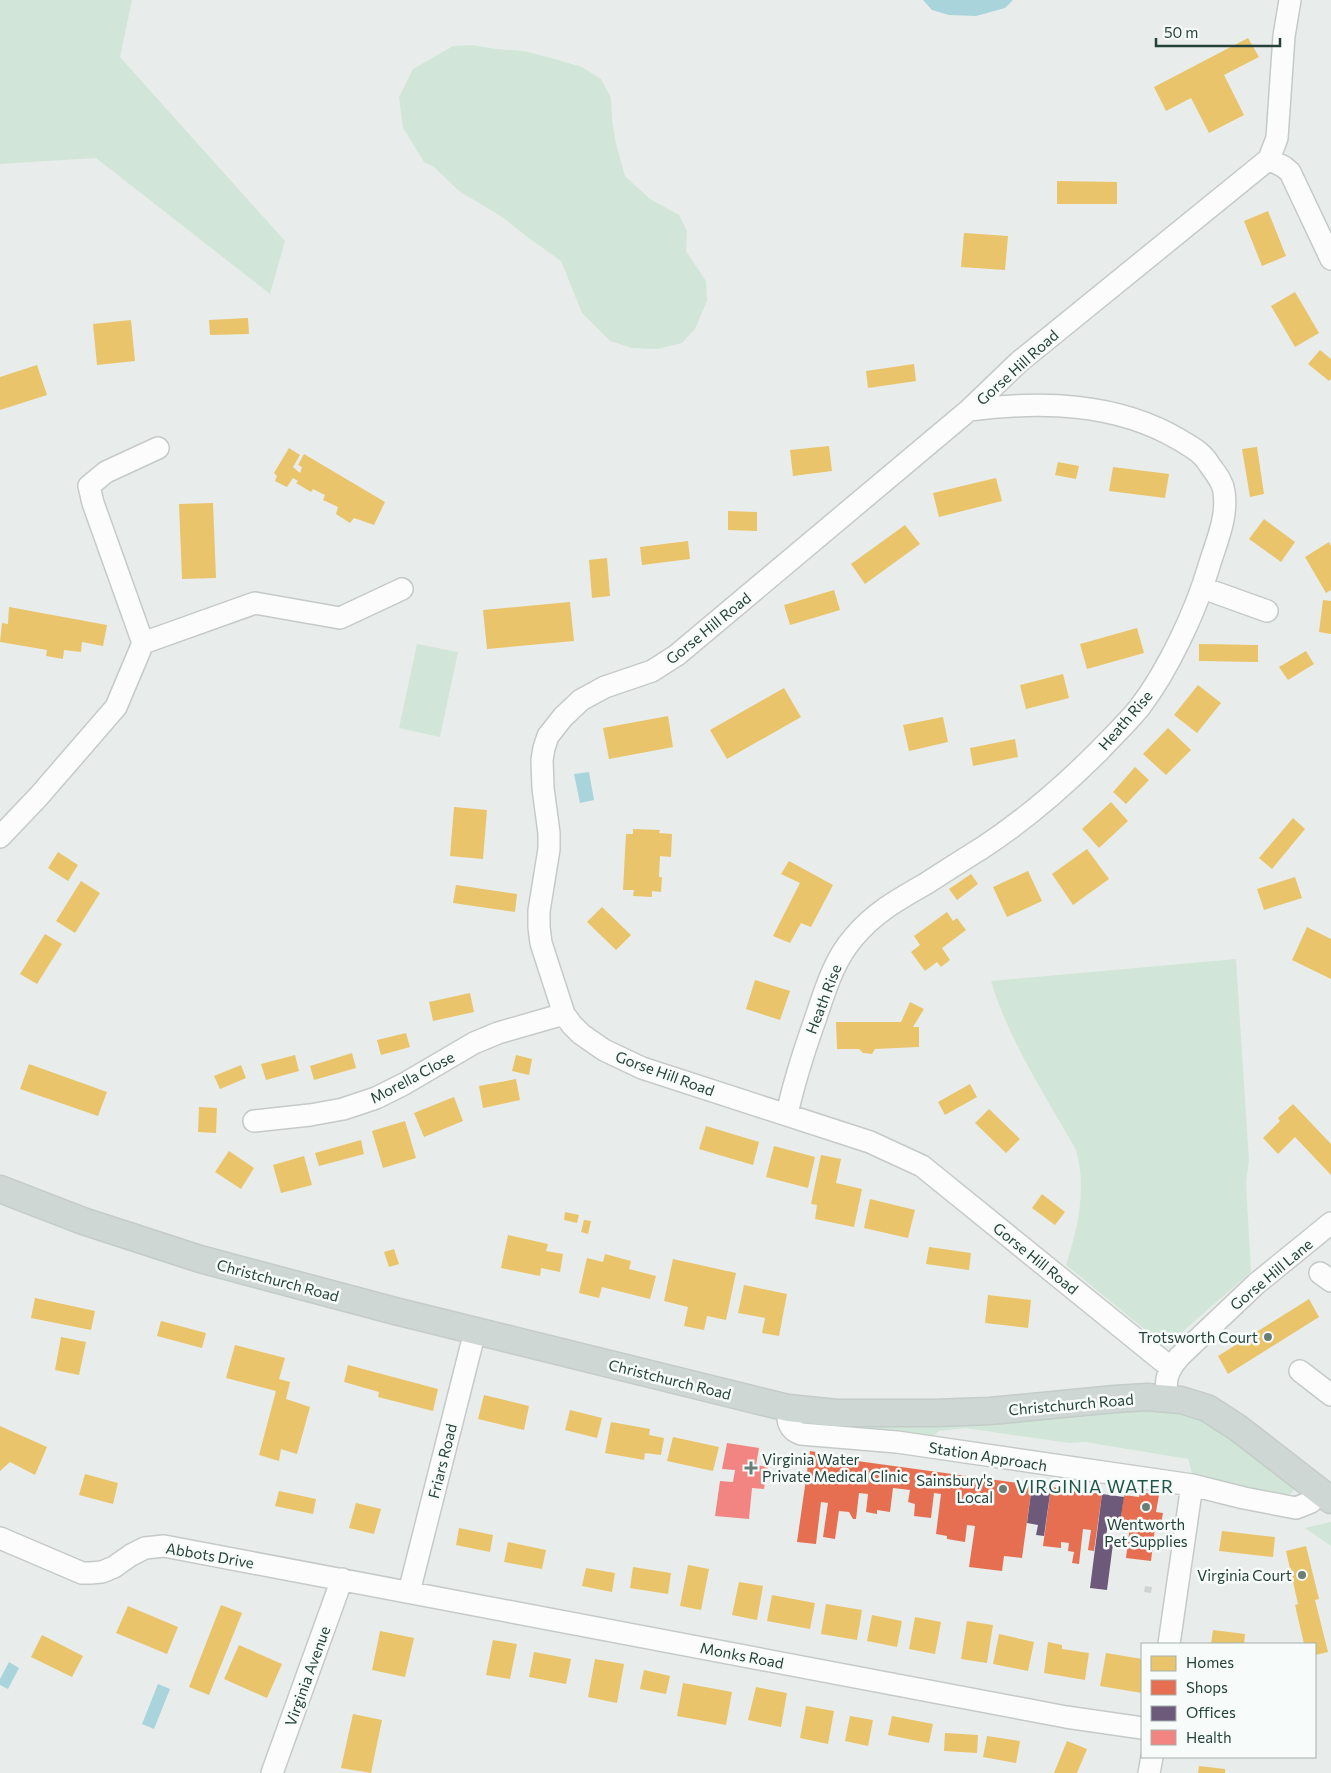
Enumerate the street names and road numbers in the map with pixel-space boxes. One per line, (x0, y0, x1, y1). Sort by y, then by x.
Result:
street label: Gorse Hill Road (972, 326, 1062, 408)
street label: Gorse Hill Road (662, 588, 754, 668)
street label: Heath Rise (1094, 686, 1156, 754)
street label: Heath Rise (801, 961, 845, 1036)
street label: Morella Close (367, 1047, 457, 1107)
street label: Gorse Hill Road (613, 1047, 717, 1099)
street label: Gorse Hill Road (990, 1218, 1082, 1298)
street label: Gorse Hill Lane (1226, 1234, 1316, 1314)
street label: Christchurch Road (215, 1255, 341, 1305)
street label: Christchurch Road (607, 1355, 733, 1403)
street label: Christchurch Road (1008, 1390, 1134, 1418)
street label: Friars Road (424, 1422, 460, 1500)
street label: Station Approach (927, 1438, 1049, 1474)
street label: Abbots Drive (165, 1538, 255, 1572)
street label: Virginia Avenue (281, 1623, 333, 1729)
street label: Monks Road (699, 1638, 785, 1672)

